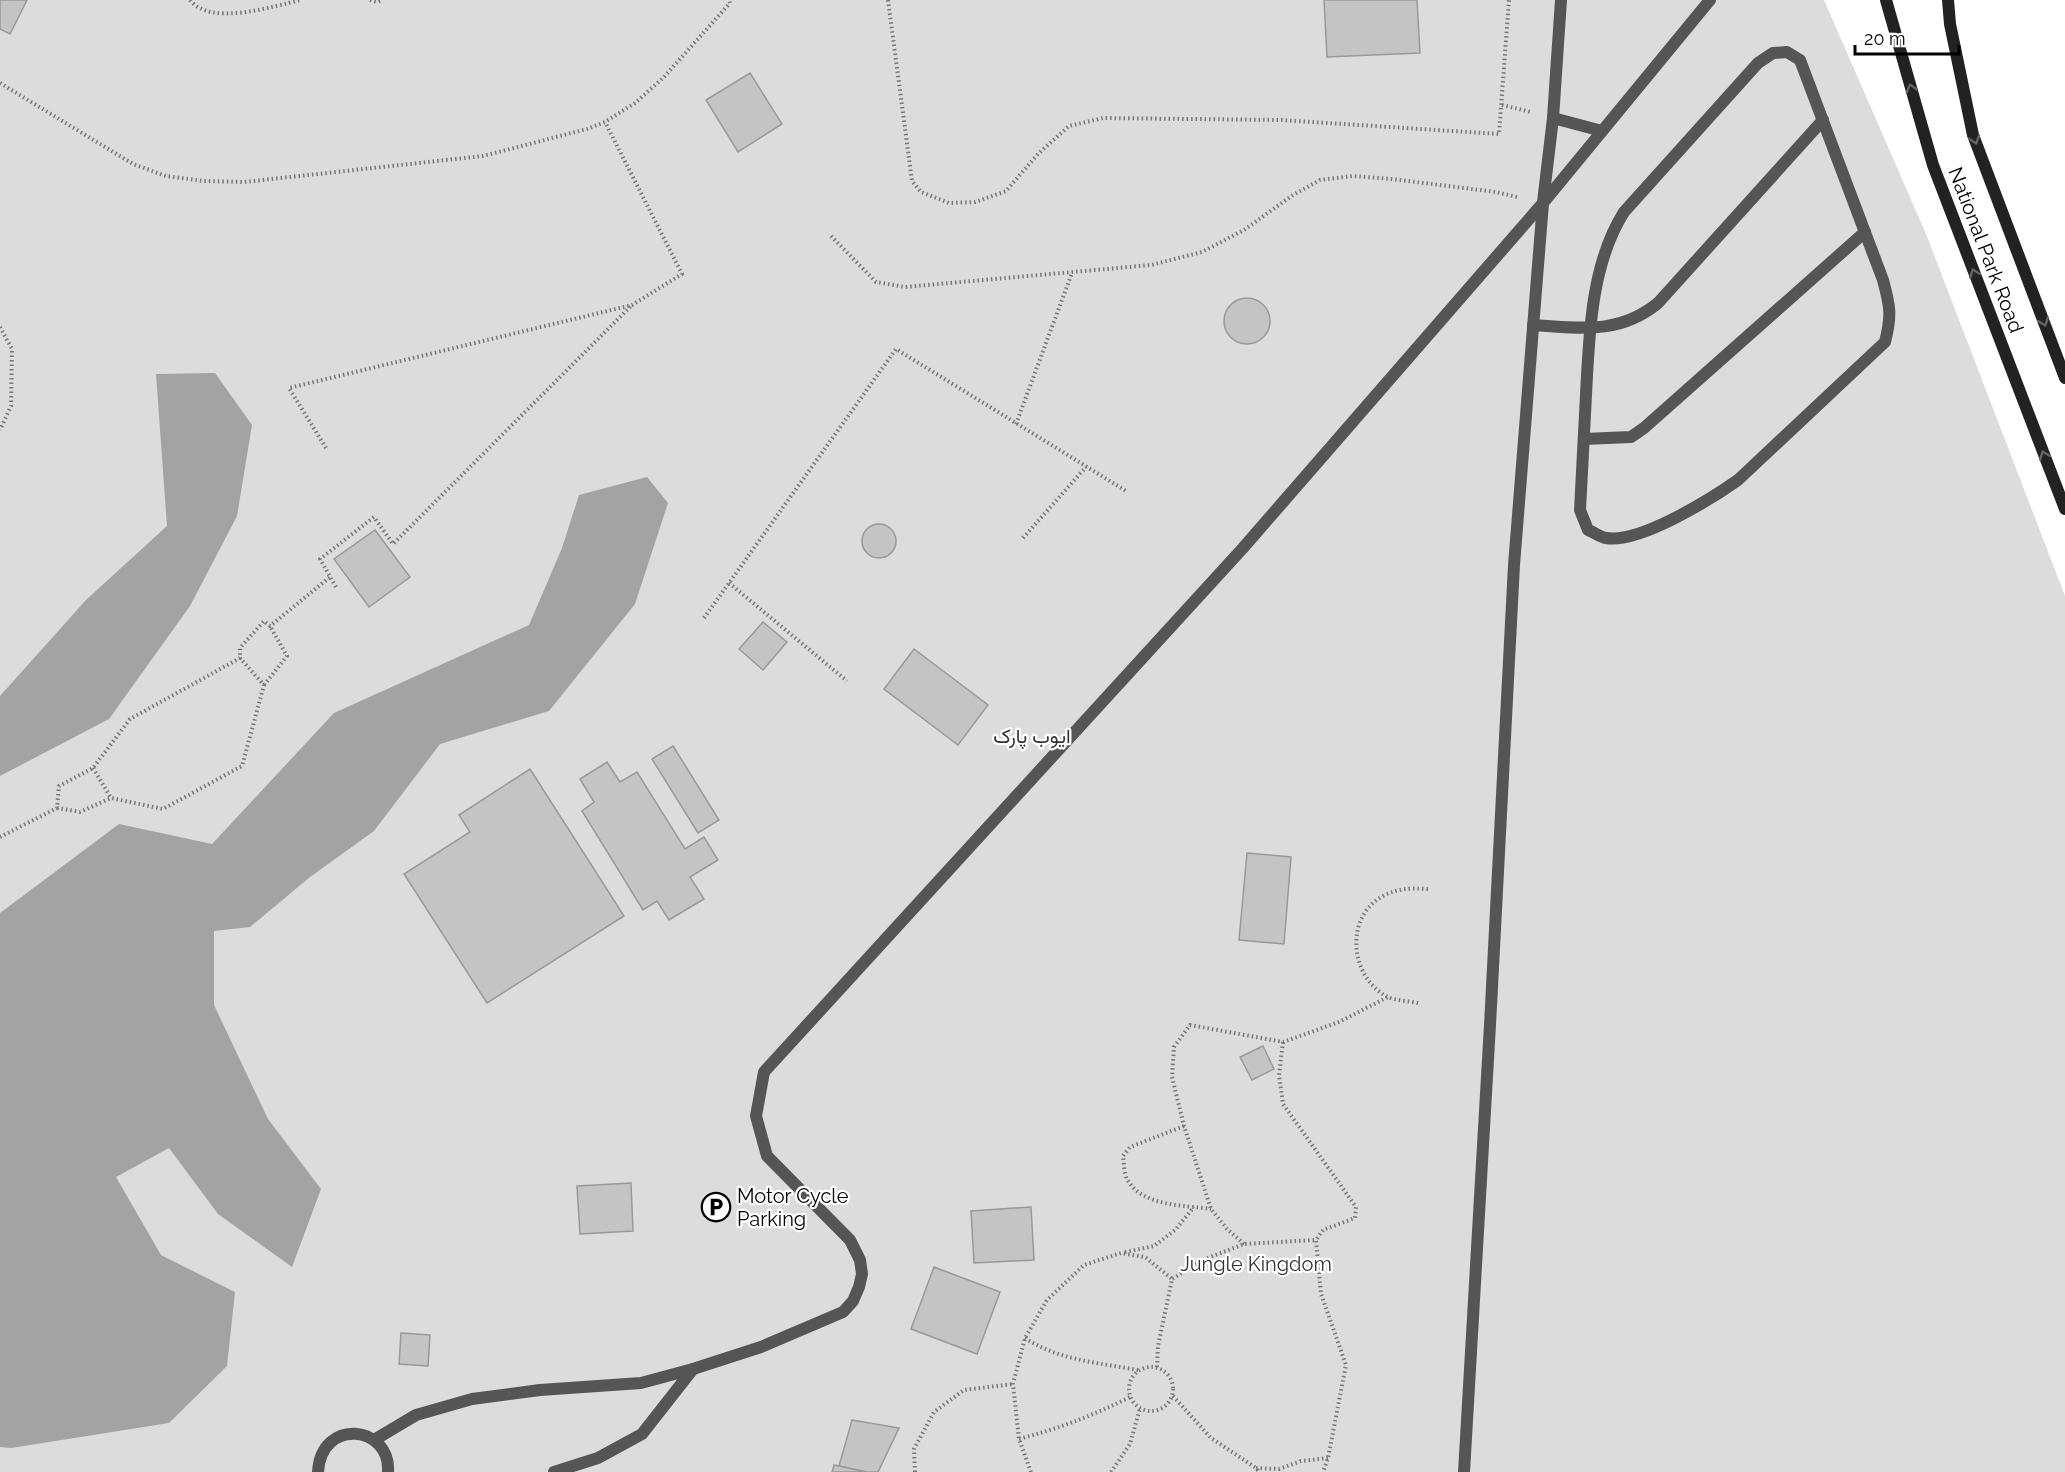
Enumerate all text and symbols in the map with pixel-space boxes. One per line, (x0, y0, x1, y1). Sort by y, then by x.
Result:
scale bar (1855, 18, 1958, 56)
text: 20 m (1864, 28, 1906, 49)
one-way arrow (1906, 83, 1918, 94)
one-way arrow (1968, 134, 1981, 145)
street label: National Park Road (1943, 164, 2029, 336)
one-way arrow (1969, 268, 1981, 279)
one-way arrow (2036, 316, 2049, 327)
one-way arrow (2039, 450, 2051, 461)
park label: ایوب پارک (993, 724, 1071, 750)
place label: Motor Cycle Parking (737, 1184, 849, 1231)
parking icon: Motor Cycle Parking (700, 1191, 732, 1223)
park label: Jungle Kingdom (1180, 1252, 1332, 1276)

